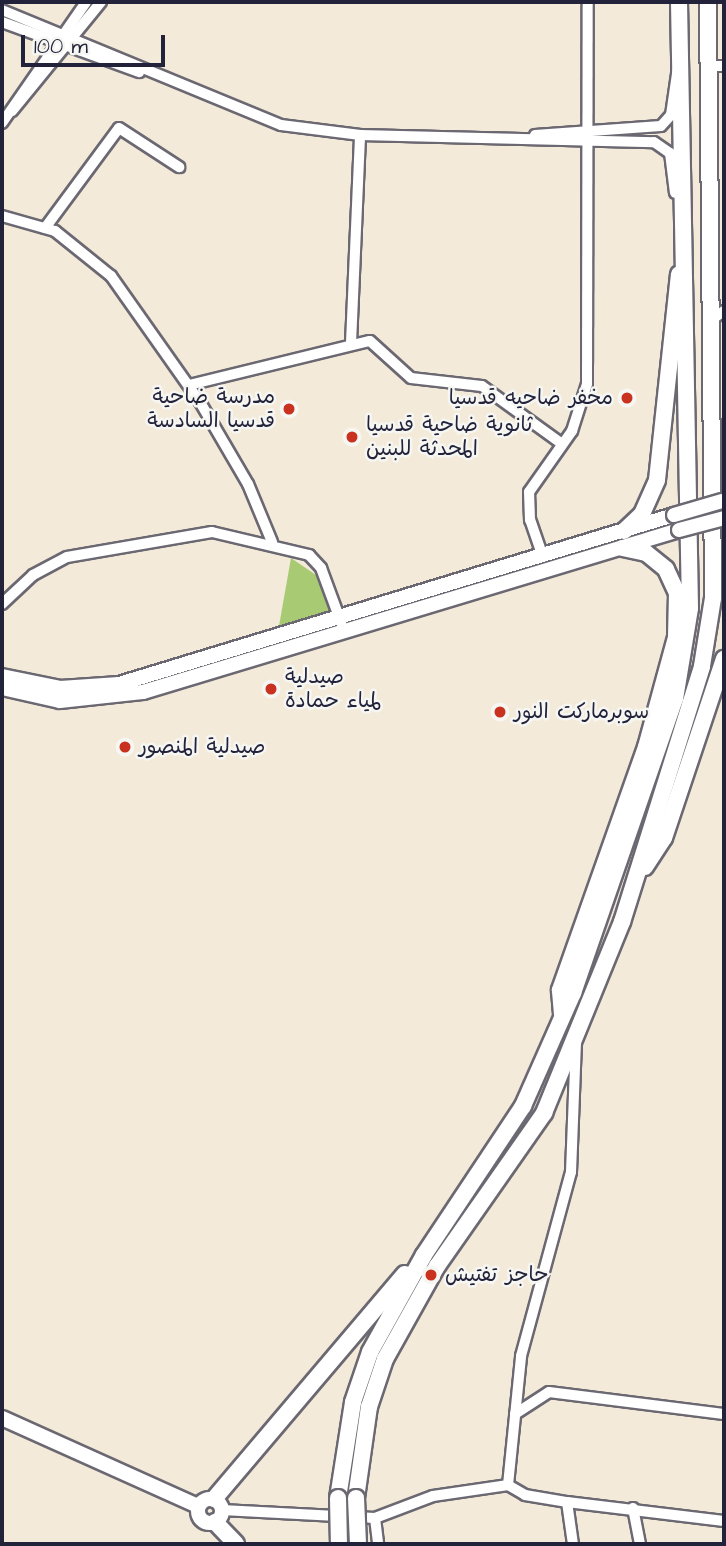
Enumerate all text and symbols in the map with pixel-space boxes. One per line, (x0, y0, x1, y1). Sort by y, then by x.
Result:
scale bar (24, 21, 168, 65)
text: 100 m (34, 32, 88, 61)
place label: مدرسة ضاحية قدسيا السادسة (147, 384, 275, 434)
place label: مخفر ضاحيه قدسيا (449, 385, 613, 411)
marker: مخفر ضاحيه قدسيا (619, 390, 635, 406)
marker: مدرسة ضاحية قدسيا السادسة (281, 401, 297, 417)
place label: ثانوية ضاحية قدسيا المحدثة للبنين (366, 412, 532, 462)
marker: ثانوية ضاحية قدسيا المحدثة للبنين (344, 429, 360, 445)
place label: صيدلية لمياء حمادة (285, 664, 381, 714)
marker: صيدلية لمياء حمادة (263, 681, 279, 697)
place label: سوبرماركت النور (514, 699, 649, 725)
marker: سوبرماركت النور (492, 704, 508, 720)
place label: صيدلية المنصور (139, 734, 266, 760)
marker: صيدلية المنصور (117, 739, 133, 755)
place label: حاجز تفتيش (445, 1262, 549, 1288)
marker: حاجز تفتيش (423, 1267, 439, 1283)

